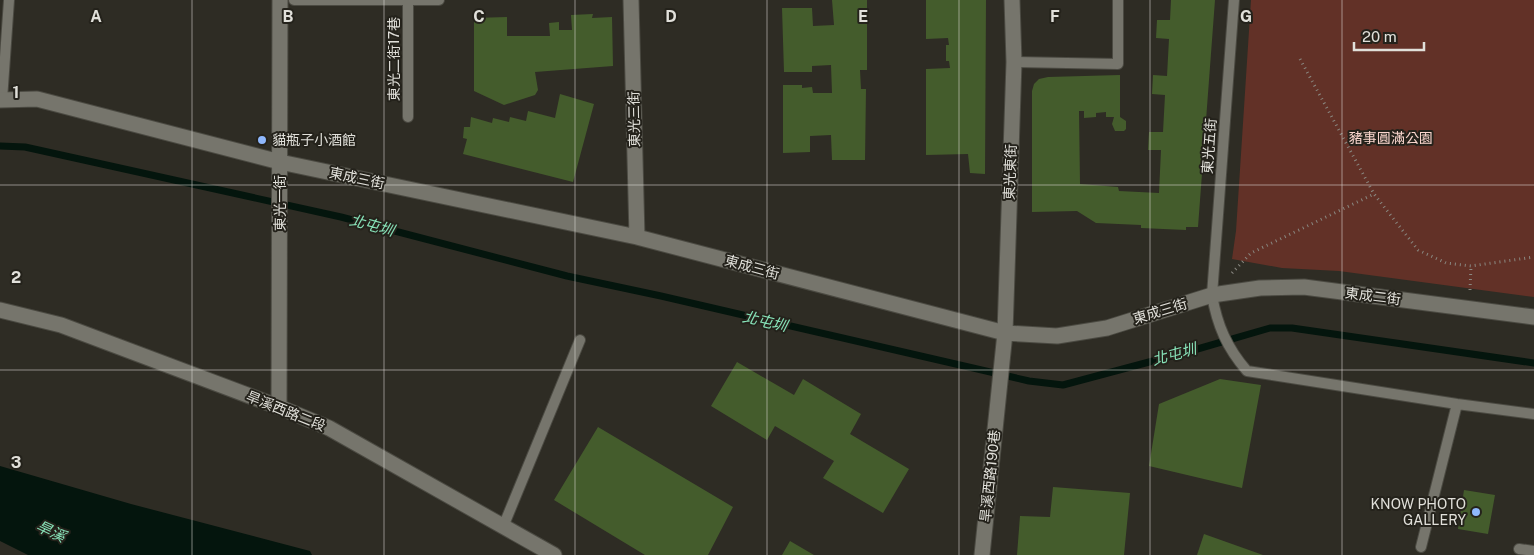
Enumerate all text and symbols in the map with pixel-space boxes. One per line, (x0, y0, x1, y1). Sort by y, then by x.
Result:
text: A (90, 7, 102, 26)
text: B (283, 7, 294, 26)
text: C (473, 7, 485, 26)
text: D (665, 7, 677, 26)
text: E (858, 7, 868, 26)
text: F (1050, 7, 1060, 26)
text: G (1240, 7, 1252, 26)
street label: 東光二街17巷 (386, 17, 402, 101)
scale bar (1354, 20, 1424, 52)
text: 20 m (1362, 28, 1397, 45)
text: 1 (13, 83, 19, 102)
street label: 東光三街 (626, 91, 642, 147)
street label: 東光五街 (1199, 118, 1219, 174)
park label: 豬事圓滿公園 (1349, 130, 1433, 146)
place label: 貓瓶子小酒館 (272, 132, 356, 148)
marker: 貓瓶子小酒館 (256, 134, 268, 146)
street label: 東光東街 (1001, 144, 1019, 200)
street label: 東成三街 (328, 164, 386, 192)
street label: 東光一街 (272, 175, 288, 231)
water label: 北屯圳 (348, 211, 398, 240)
street label: 東成三街 (723, 252, 781, 282)
text: 2 (11, 268, 21, 287)
street label: 東成二街 (1344, 285, 1402, 307)
street label: 東成三街 (1131, 295, 1189, 327)
water label: 北屯圳 (741, 308, 791, 335)
water label: 北屯圳 (1150, 339, 1200, 368)
street label: 旱溪西路二段 (244, 388, 328, 434)
street label: 旱溪西路190巷 (977, 429, 1003, 523)
text: 3 (11, 453, 21, 472)
place label: KNOW PHOTO GALLERY (1371, 496, 1466, 528)
marker: KNOW PHOTO GALLERY (1470, 506, 1482, 518)
water label: 旱溪 (34, 517, 70, 546)

